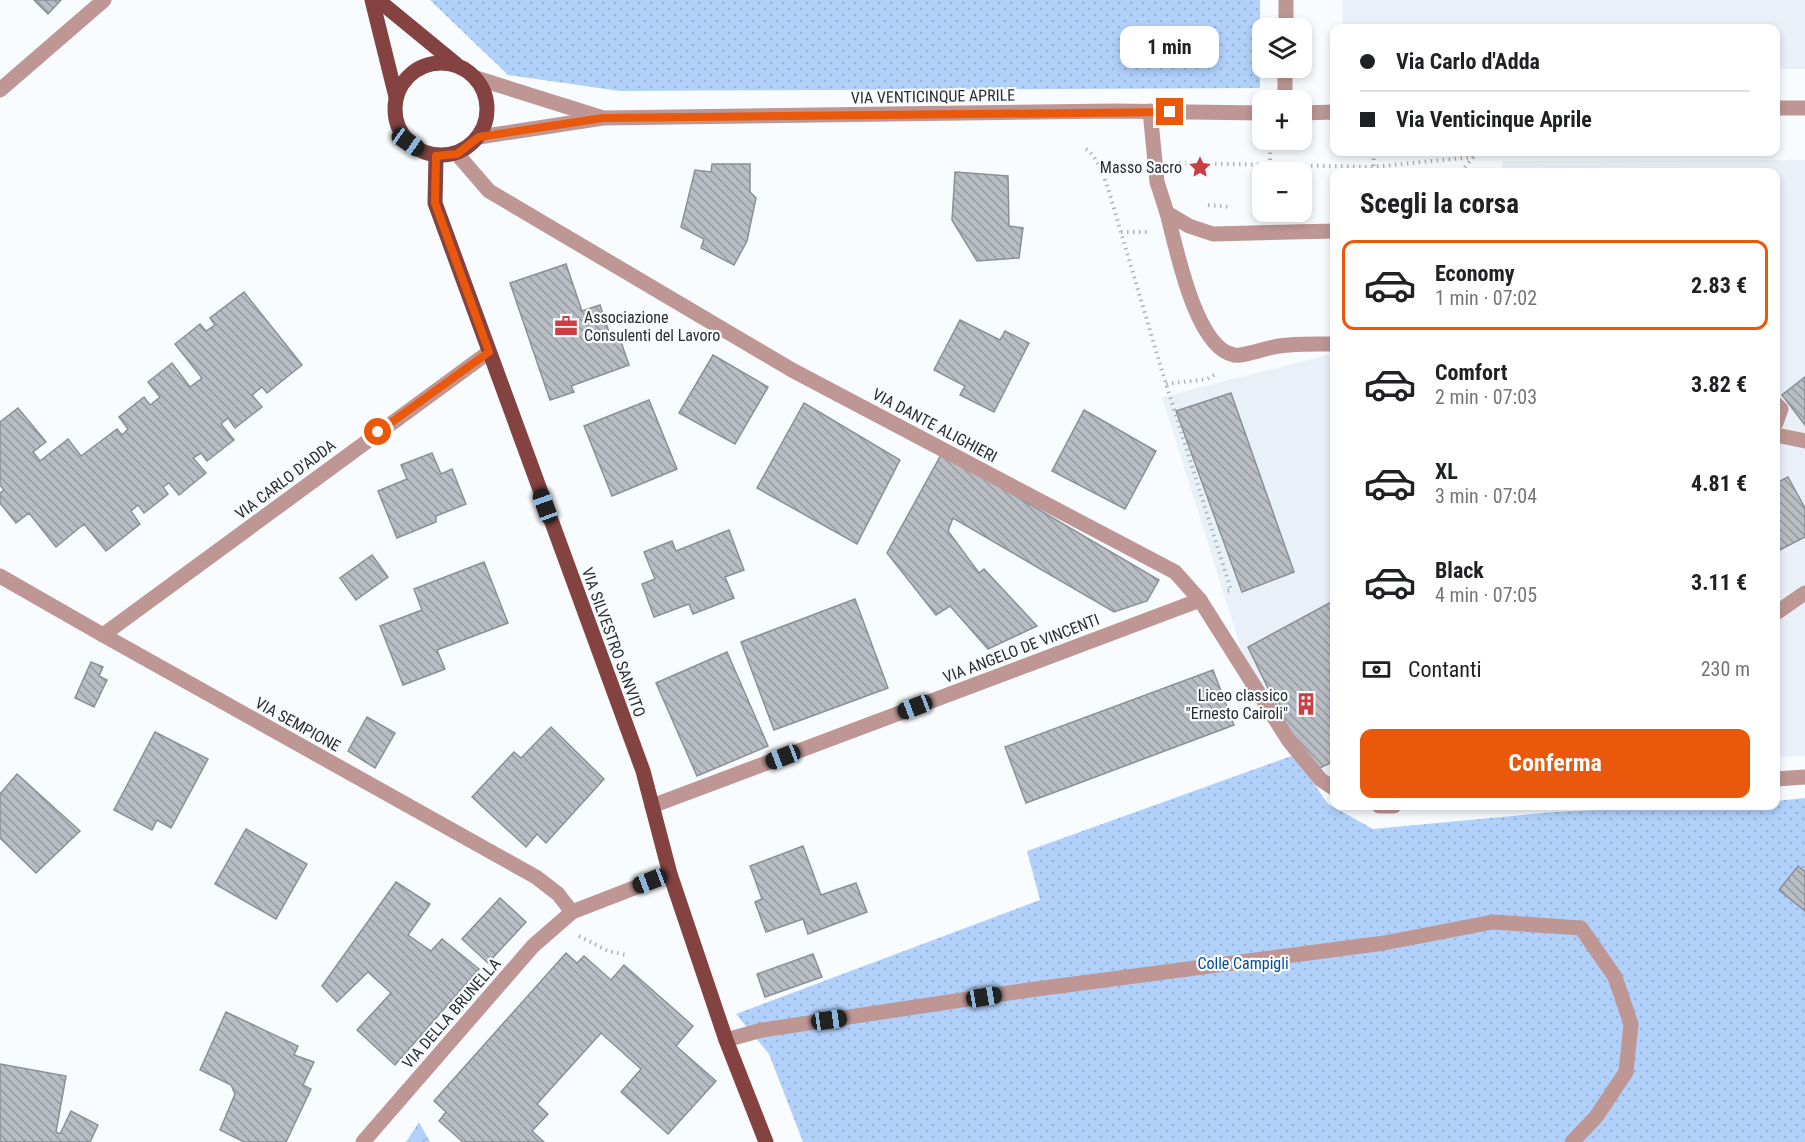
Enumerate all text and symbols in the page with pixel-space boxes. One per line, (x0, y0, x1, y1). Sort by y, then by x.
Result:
map controls (1252, 18, 1312, 222)
button: layers (1252, 18, 1312, 78)
callout: 1 min (1120, 25, 1220, 67)
text: 1 min (1147, 35, 1192, 59)
text: Via Carlo d'Adda (1396, 49, 1540, 74)
street label: VIA VENTICINQUE APRILE (851, 86, 1015, 107)
button: + (1252, 90, 1312, 150)
route end (1156, 98, 1183, 125)
text: Via Venticinque Aprile (1396, 107, 1592, 132)
car (388, 124, 428, 160)
place icon: Masso Sacro (1187, 154, 1213, 180)
place label: Masso Sacro (1100, 158, 1182, 177)
button: − (1252, 162, 1312, 222)
text: Scegli la corsa (1360, 188, 1519, 220)
icon: car (1363, 258, 1417, 312)
text: Economy (1435, 261, 1515, 286)
text: 2.83 € (1691, 273, 1747, 298)
text: 1 min · 07:02 (1435, 286, 1537, 310)
place label: Associazione Consulenti del Lavoro (584, 308, 720, 345)
office icon: Associazione Consulenti del Lavoro (553, 313, 579, 339)
icon: car (1363, 357, 1417, 411)
text: Comfort (1435, 360, 1508, 385)
text: 3.82 € (1691, 372, 1747, 397)
street label: VIA DANTE ALIGHIERI (869, 385, 1000, 466)
text: 2 min · 07:03 (1435, 385, 1537, 409)
route start (364, 418, 391, 445)
street label: VIA CARLO D'ADDA (231, 435, 339, 523)
icon: car (1363, 456, 1417, 510)
text: XL (1435, 459, 1458, 484)
text: 4.81 € (1691, 471, 1747, 496)
text: 3 min · 07:04 (1435, 484, 1537, 508)
car (530, 486, 560, 526)
icon: car (1363, 555, 1417, 609)
text: Black (1435, 558, 1484, 583)
street label: VIA SILVESTRO SANVITO (578, 565, 649, 720)
text: 3.11 € (1691, 570, 1747, 595)
text: 4 min · 07:05 (1435, 583, 1537, 607)
street label: VIA ANGELO DE VINCENTI (940, 610, 1102, 687)
icon: cash (1360, 653, 1393, 686)
text: Contanti (1408, 657, 1481, 682)
text: 230 m (1701, 657, 1750, 681)
place label: Liceo classico "Ernesto Cairoli" (1186, 686, 1288, 723)
building icon: Liceo classico "Ernesto Cairoli" (1293, 691, 1319, 717)
car (895, 692, 935, 722)
street label: VIA SEMPIONE (252, 693, 344, 756)
button: Conferma (1360, 729, 1750, 798)
car (763, 742, 803, 772)
car (630, 866, 670, 896)
street label: VIA DELLA BRUNELLA (398, 954, 504, 1072)
park label: Colle Campigli (1197, 954, 1289, 973)
car (965, 985, 1003, 1009)
car (810, 1009, 848, 1031)

